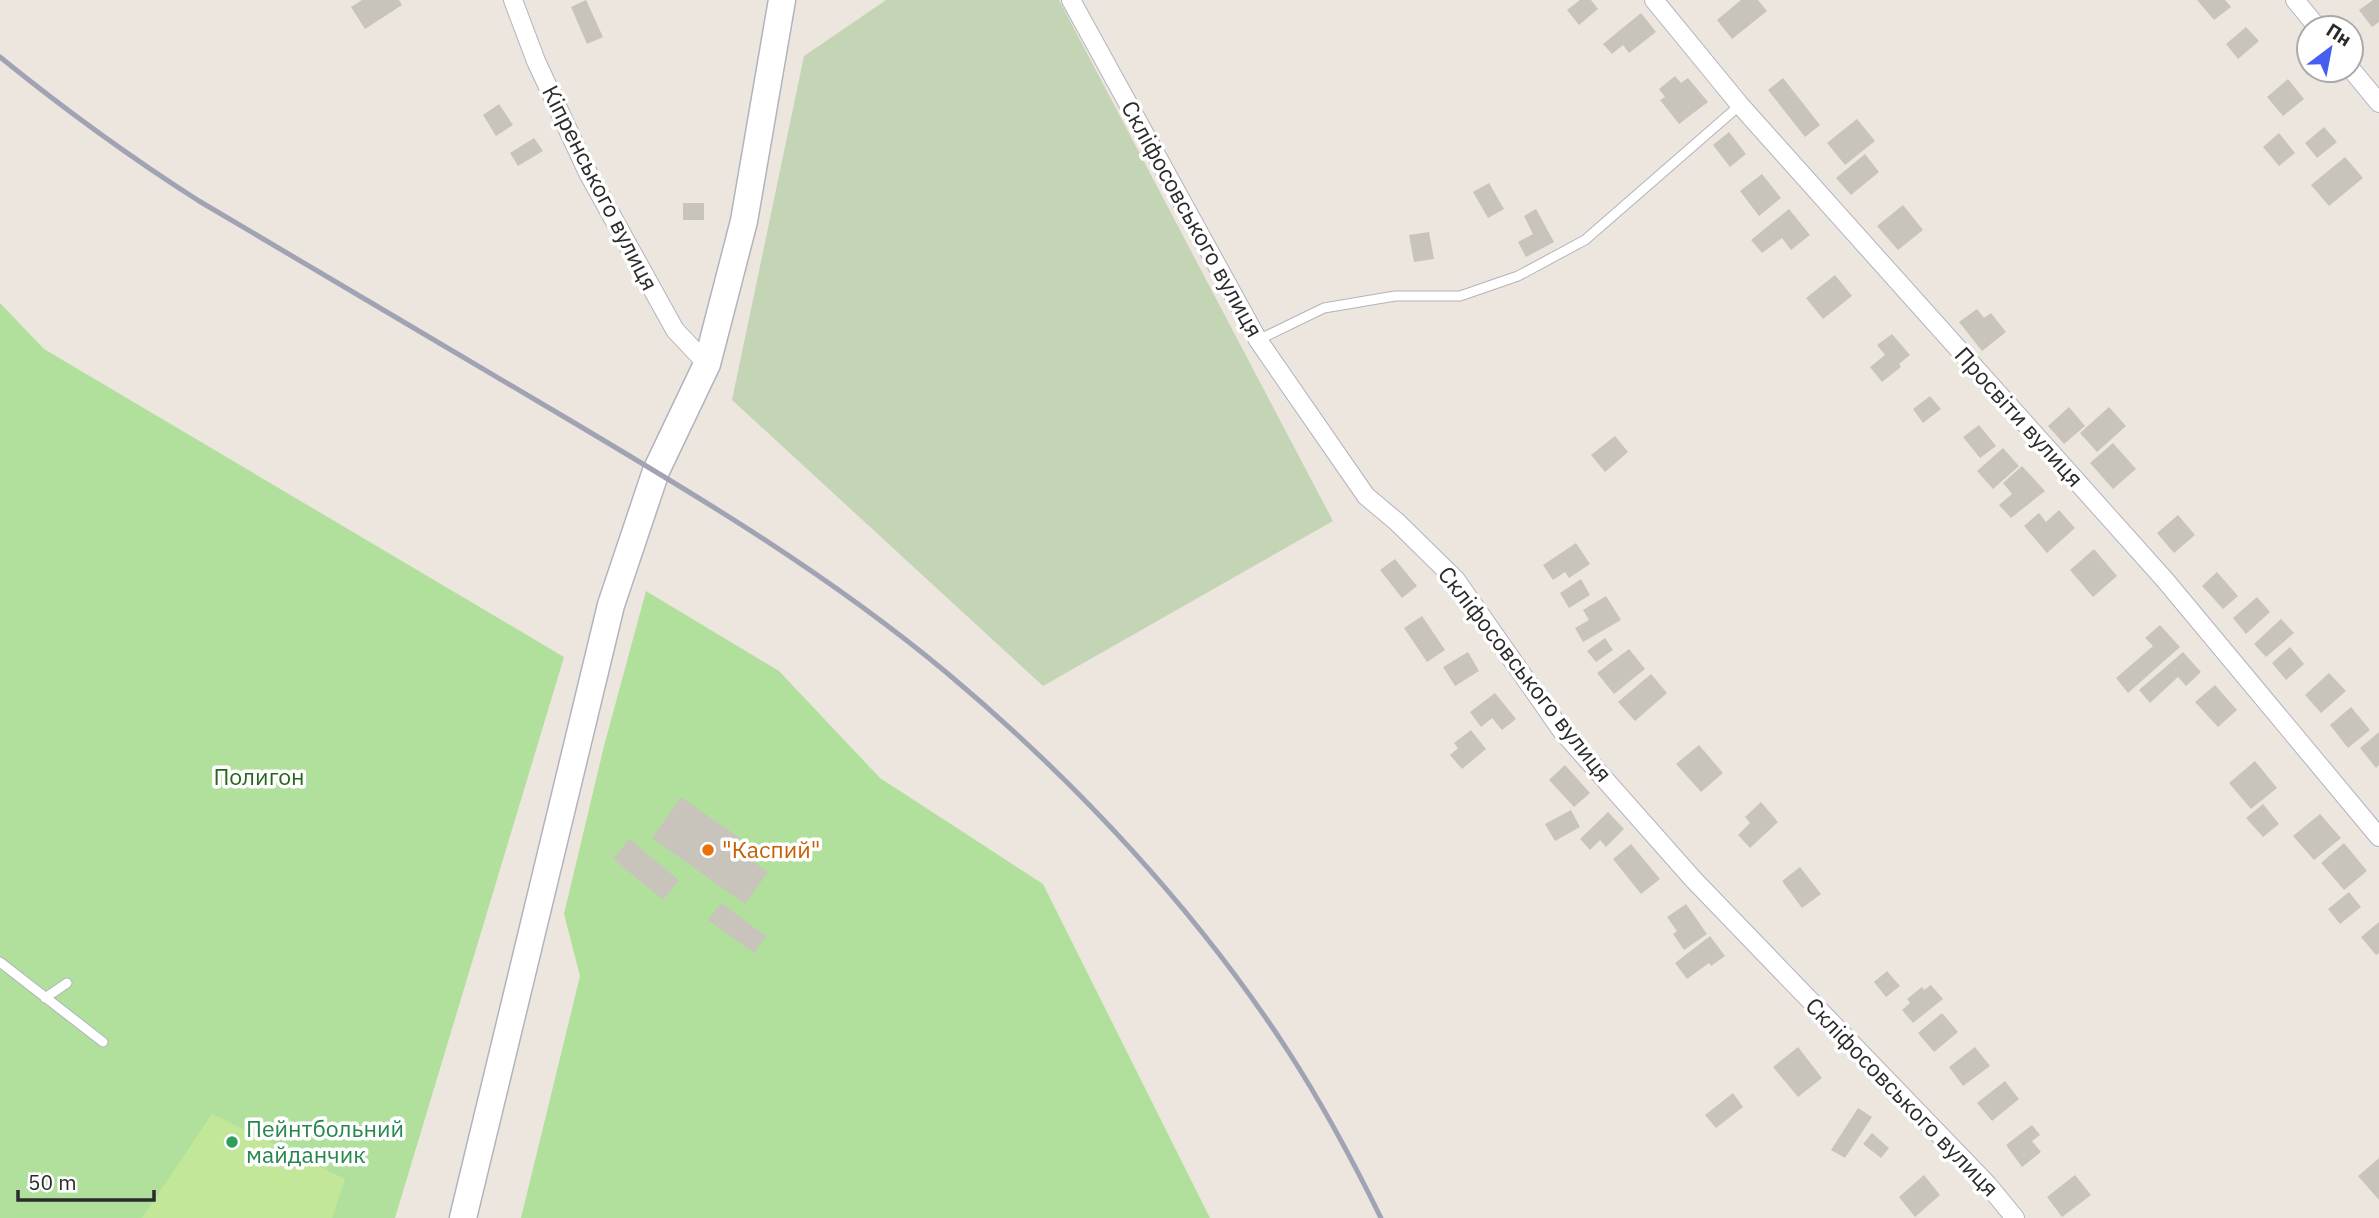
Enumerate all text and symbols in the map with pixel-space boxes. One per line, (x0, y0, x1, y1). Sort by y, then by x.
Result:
north arrow (2295, 14, 2365, 84)
text: Пн (2322, 18, 2356, 51)
street label: Кіпренського вулиця (536, 80, 666, 295)
street label: Скліфосовського вулиця (1115, 95, 1270, 342)
street label: Просвіти вулиця (1949, 340, 2091, 493)
street label: Скліфосовського вулиця (1432, 559, 1619, 787)
park label: Полигон (213, 761, 305, 791)
place label: "Каспий" (722, 834, 820, 864)
marker: "Каспий" (700, 842, 716, 858)
street label: Скліфосовського вулиця (1800, 990, 2006, 1202)
place label: Пейнтбольний майданчик (246, 1113, 404, 1169)
marker: Пейнтбольний майданчик (224, 1134, 240, 1150)
scale bar (18, 1158, 154, 1202)
text: 50 m (28, 1168, 77, 1196)

